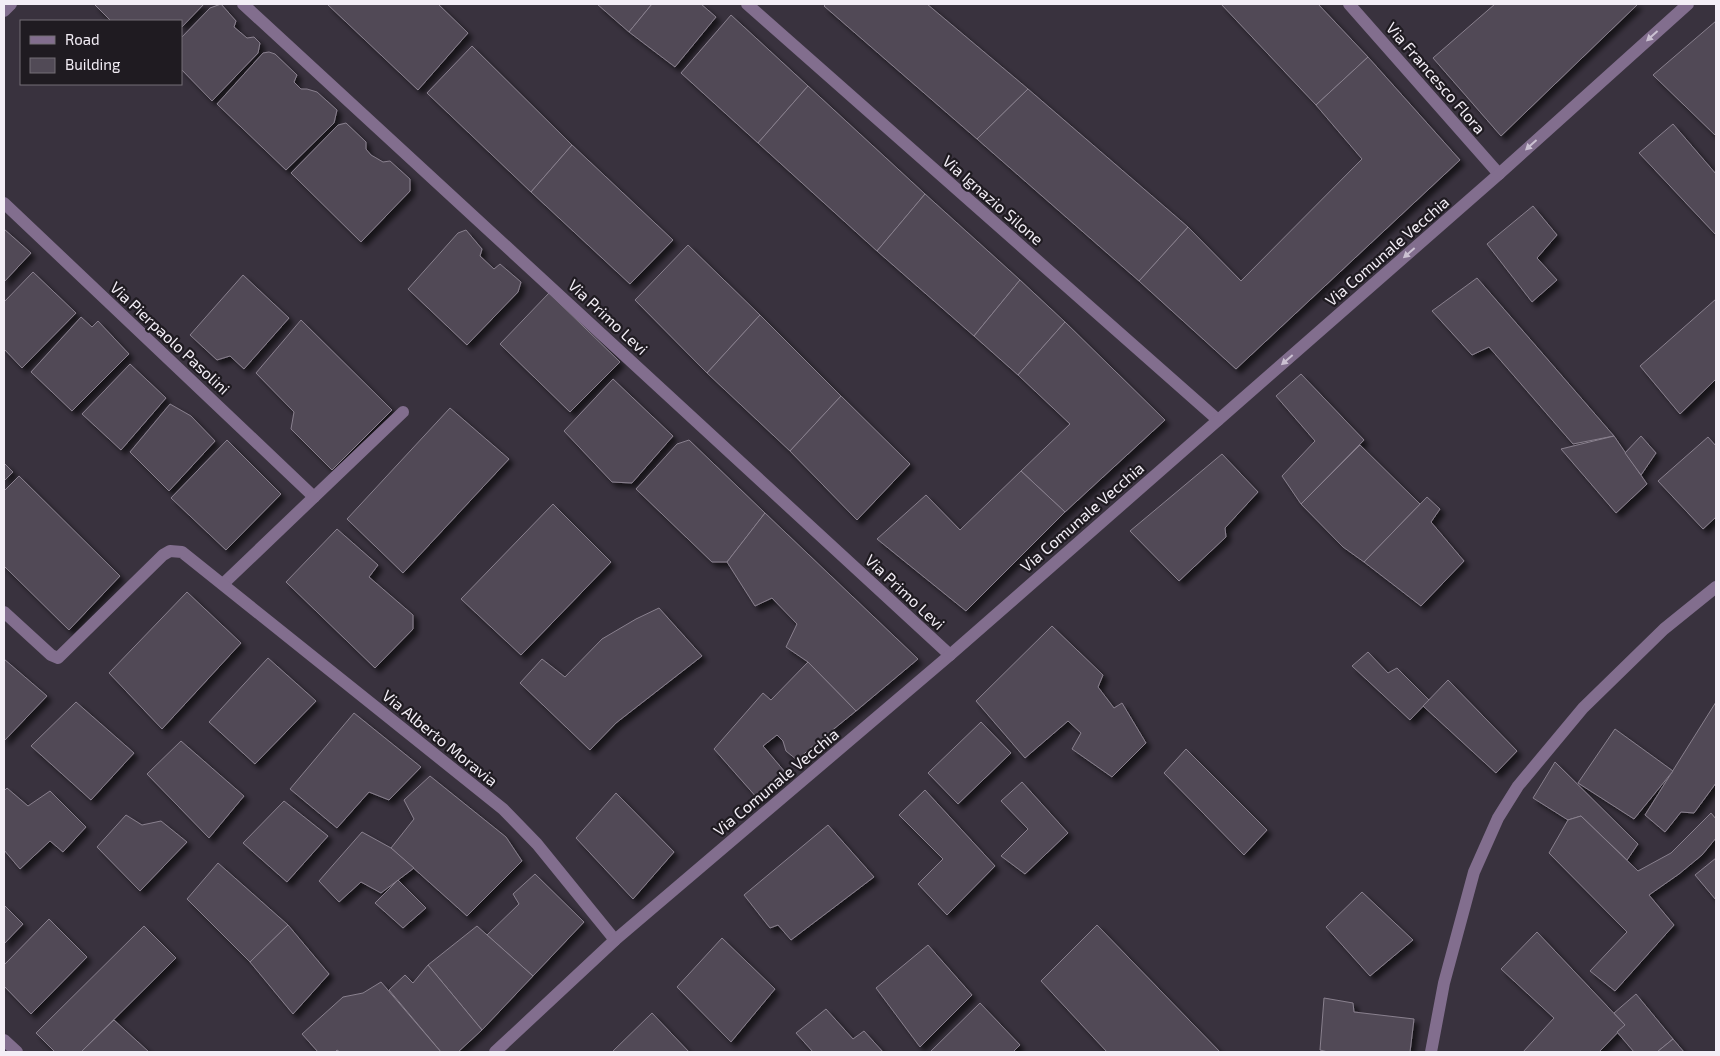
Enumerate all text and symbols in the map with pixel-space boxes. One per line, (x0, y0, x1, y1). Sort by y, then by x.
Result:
street label: Via Francesco Flora (1383, 18, 1490, 137)
legend (20, 20, 182, 85)
text: Road (65, 30, 100, 48)
one-way arrow (1645, 31, 1658, 42)
text: Building (65, 55, 121, 73)
one-way arrow (1526, 139, 1538, 151)
street label: Via Ignazio Silone (939, 151, 1047, 248)
street label: Via Comunale Vecchia (1321, 192, 1452, 309)
one-way arrow (1403, 247, 1416, 258)
street label: Via Primo Levi (565, 275, 652, 358)
street label: Via Pierpaolo Pasolini (107, 277, 234, 398)
one-way arrow (1281, 354, 1294, 365)
street label: Via Comunale Vecchia (1016, 458, 1147, 575)
street label: Via Primo Levi (862, 550, 949, 633)
street label: Via Alberto Moravia (379, 685, 502, 790)
street label: Via Comunale Vecchia (709, 724, 842, 839)

